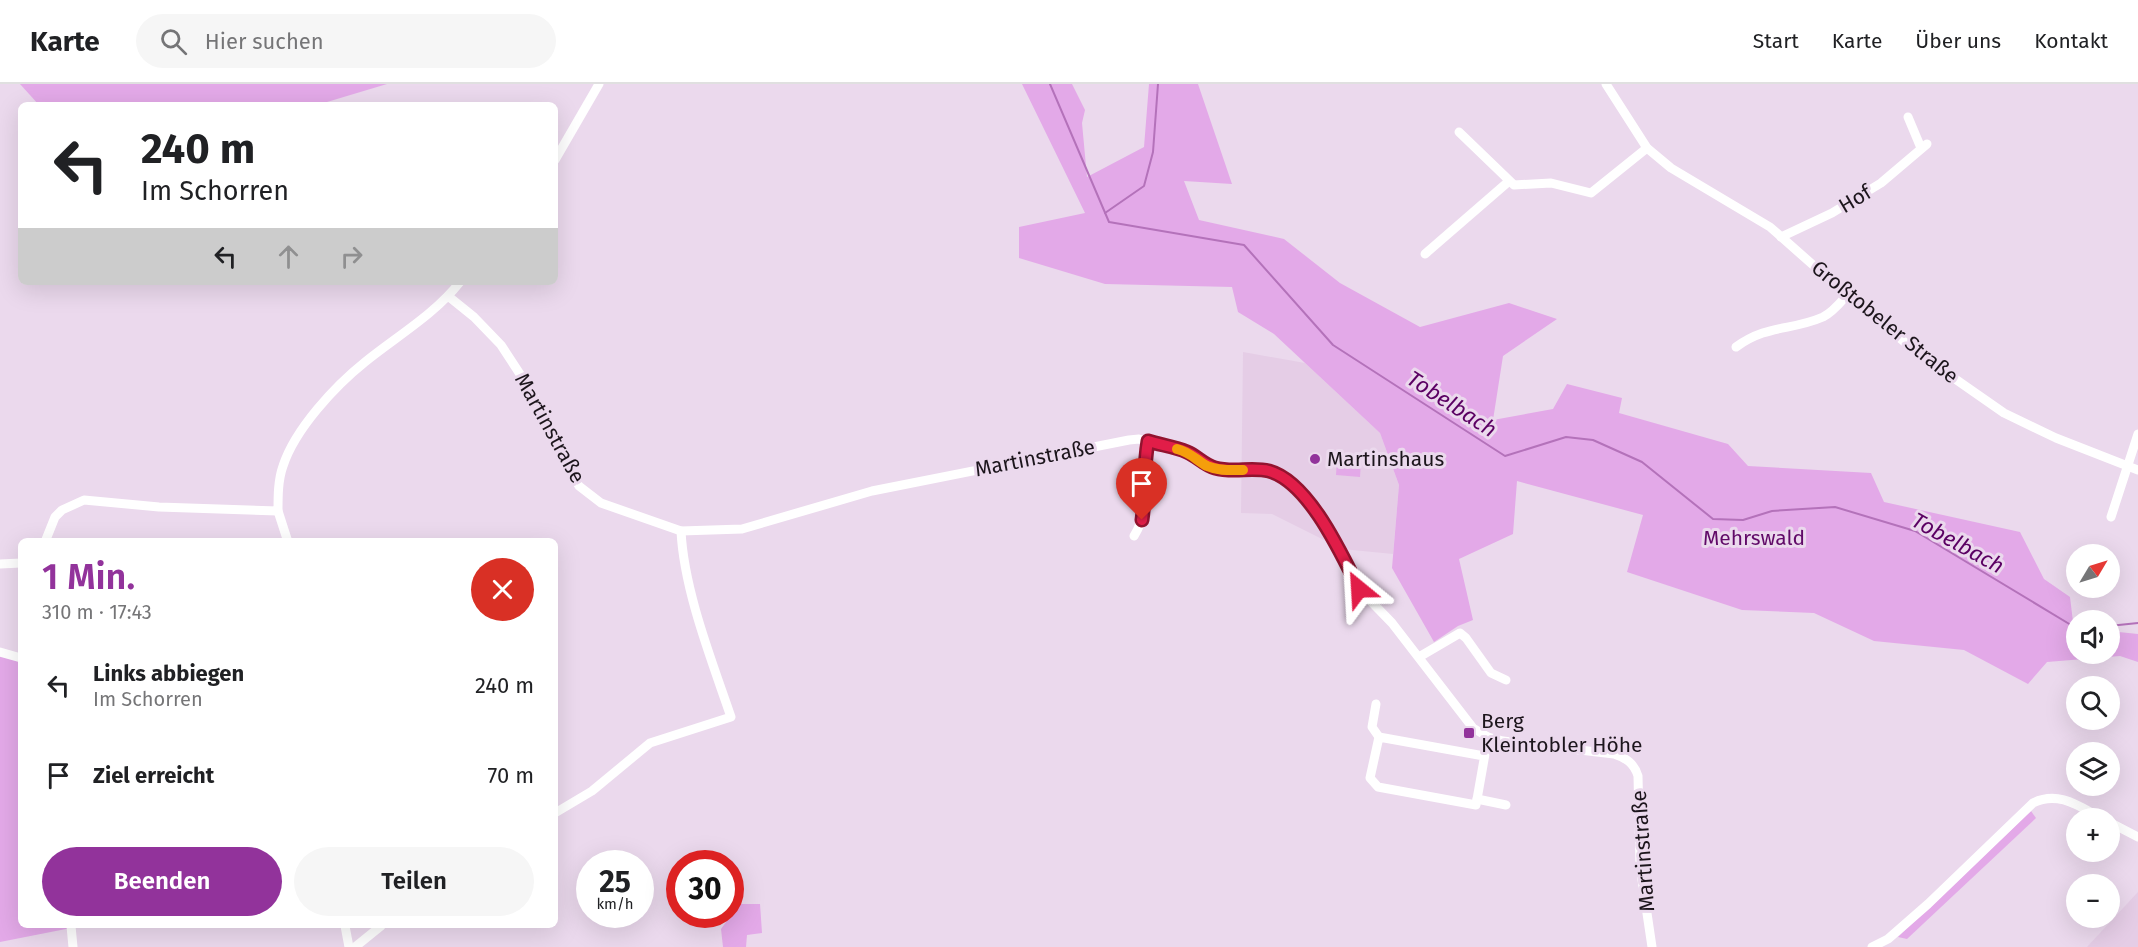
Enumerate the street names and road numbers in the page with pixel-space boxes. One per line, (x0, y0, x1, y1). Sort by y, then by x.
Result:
street label: Hof (1834, 178, 1878, 219)
street label: Großtobeler Straße (1806, 255, 1964, 389)
street label: Martinstraße (509, 368, 591, 488)
street label: Martinstraße (973, 434, 1097, 482)
street label: Martinstraße (1626, 789, 1660, 913)

